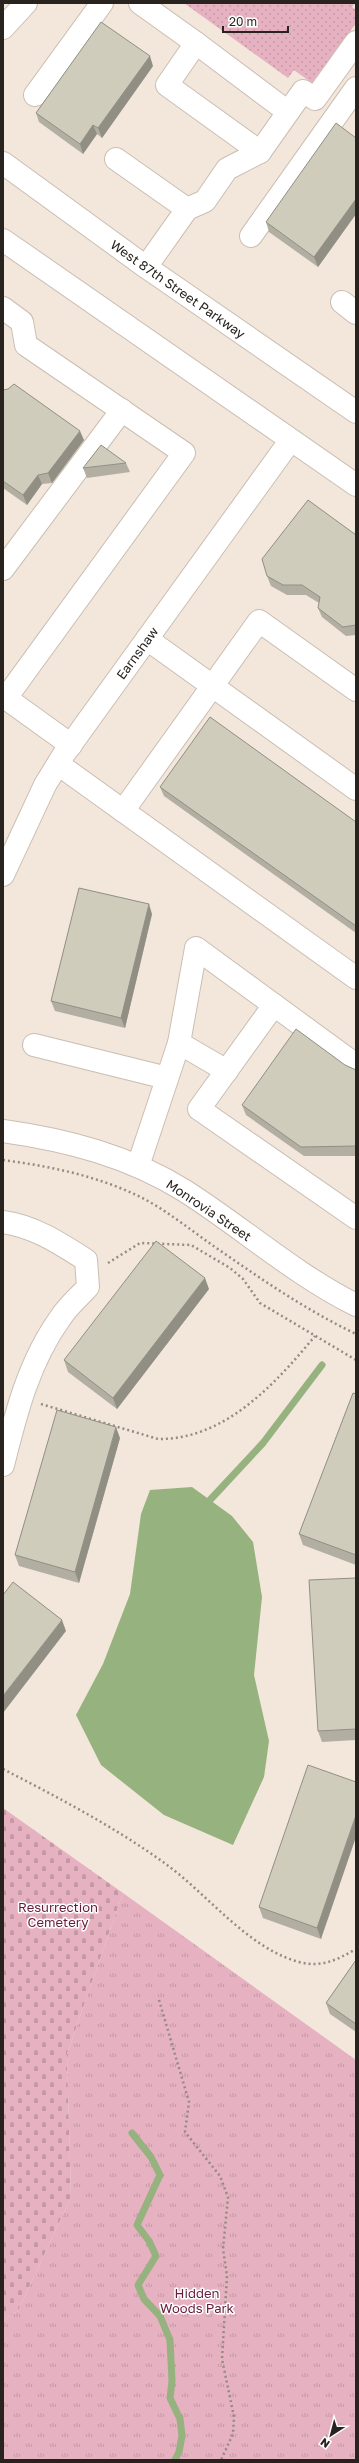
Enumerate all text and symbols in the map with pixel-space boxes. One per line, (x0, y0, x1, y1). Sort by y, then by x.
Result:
scale bar (223, 8, 288, 34)
text: 20 m (229, 14, 257, 29)
street label: West 87th Street Parkway (108, 236, 249, 342)
street label: Earnshaw (113, 623, 162, 682)
street label: Monrovia Street (163, 1176, 255, 1244)
park label: Resurrection Cemetery (18, 1899, 98, 1930)
park label: Hidden Woods Park (160, 2285, 235, 2316)
north arrow (311, 2415, 351, 2455)
text: N (318, 2436, 332, 2451)

